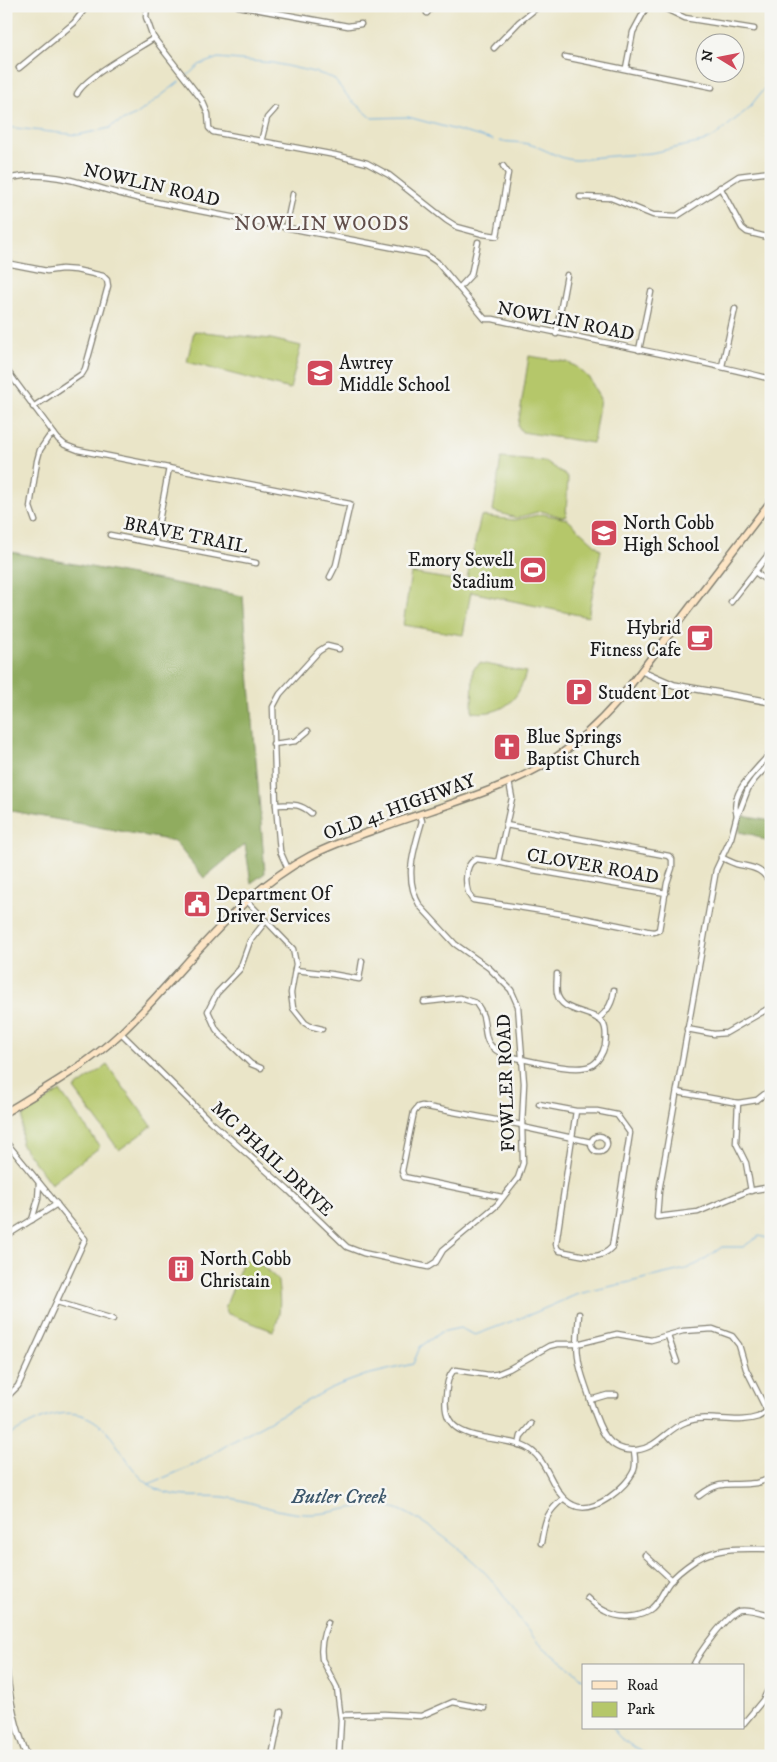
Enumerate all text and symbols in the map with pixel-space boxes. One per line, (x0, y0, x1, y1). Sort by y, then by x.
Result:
north arrow (694, 32, 744, 82)
text: N (698, 48, 718, 63)
street label: NOWLIN ROAD (81, 159, 222, 212)
district label: NOWLIN WOODS (234, 212, 410, 237)
street label: NOWLIN ROAD (495, 297, 636, 346)
place label: Awtrey Middle School (339, 352, 450, 397)
school or university icon: Awtrey Middle School (305, 358, 335, 388)
street label: BRAVE TRAIL (122, 512, 250, 559)
place label: North Cobb High School (623, 512, 720, 557)
school or university icon: North Cobb High School (589, 518, 619, 548)
place label: Emory Sewell Stadium (408, 549, 514, 594)
sports icon: Emory Sewell Stadium (518, 555, 548, 585)
place label: Hybrid Fitness Cafe (589, 617, 682, 662)
cafe icon: Hybrid Fitness Cafe (685, 623, 715, 653)
parking icon: Student Lot (564, 677, 594, 707)
place label: Student Lot (598, 682, 690, 705)
place label: Blue Springs Baptist Church (526, 726, 640, 771)
church icon: Blue Springs Baptist Church (492, 732, 522, 762)
street label: OLD 41 HIGHWAY (320, 769, 480, 846)
street label: CLOVER ROAD (525, 844, 661, 889)
place label: Department Of Driver Services (216, 883, 333, 928)
public building icon: Department Of Driver Services (182, 889, 212, 919)
street label: FOWLER ROAD (493, 1013, 520, 1152)
street label: MC PHAIL DRIVE (206, 1097, 338, 1222)
place label: North Cobb Christain (200, 1248, 291, 1293)
building icon: North Cobb Christain (166, 1254, 196, 1284)
water label: Butler Creek (291, 1485, 387, 1510)
legend (582, 1664, 744, 1730)
text: Road (627, 1676, 659, 1695)
text: Park (627, 1700, 656, 1719)

